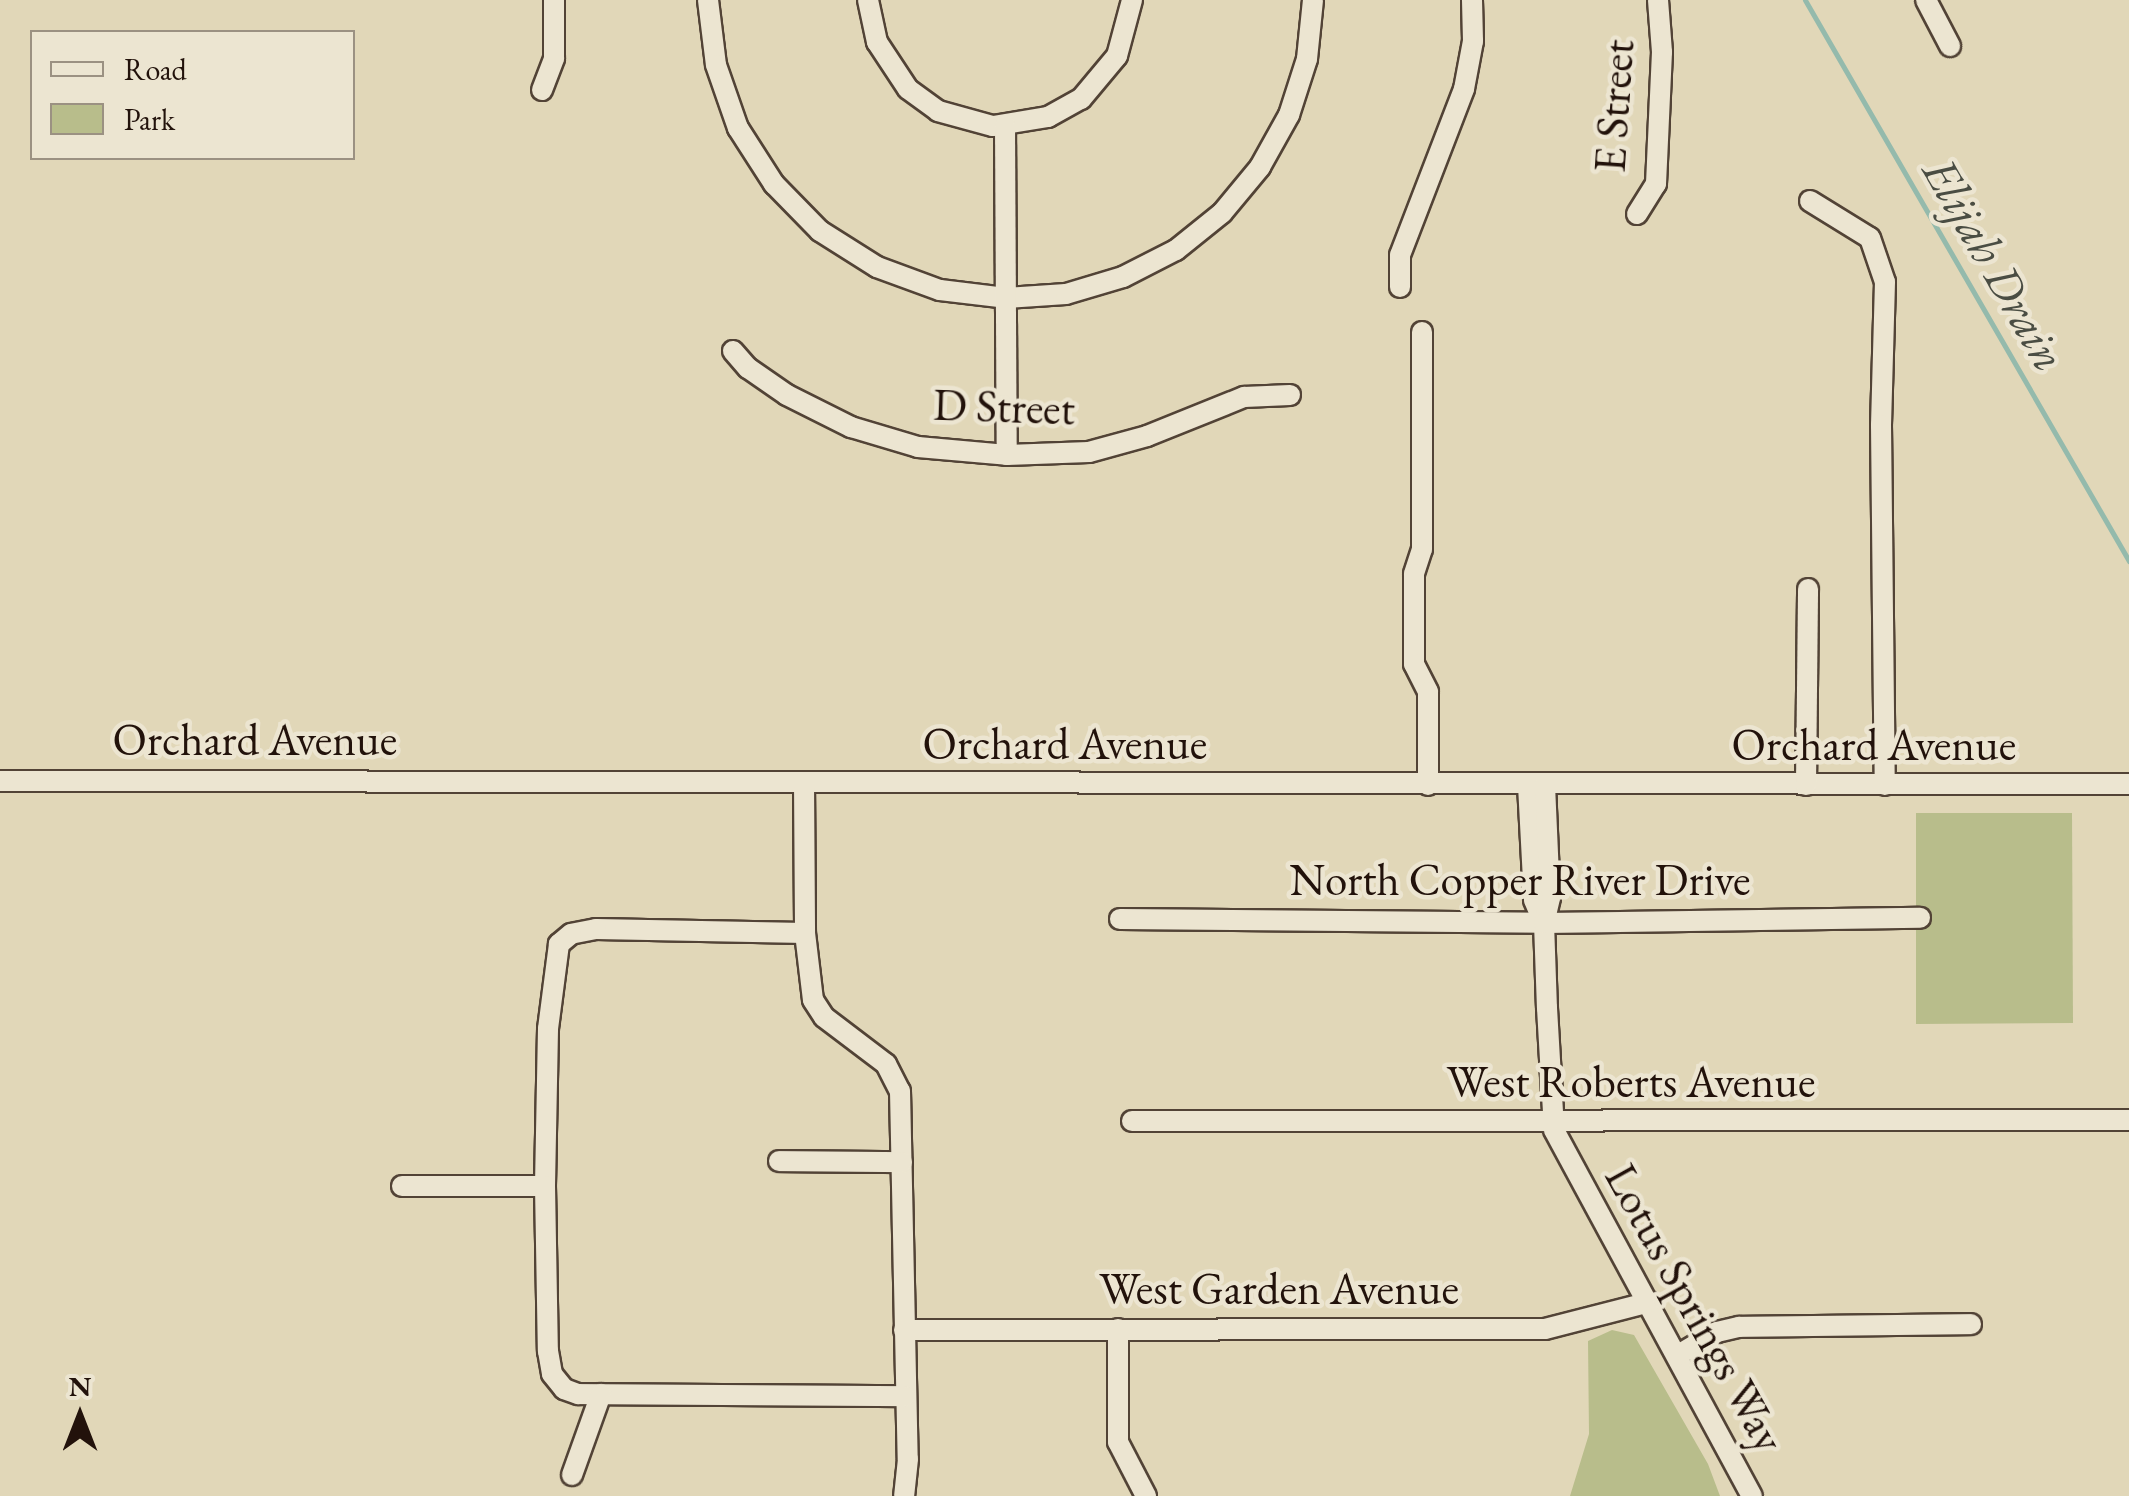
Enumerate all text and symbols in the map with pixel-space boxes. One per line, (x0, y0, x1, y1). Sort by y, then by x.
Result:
legend (30, 30, 355, 160)
street label: E Street (1582, 38, 1646, 174)
text: Road (124, 50, 187, 89)
text: Park (124, 100, 175, 139)
water label: Elijah Drain (1911, 147, 2079, 381)
street label: D Street (932, 378, 1076, 436)
street label: Orchard Avenue (113, 713, 397, 767)
street label: Orchard Avenue (923, 717, 1207, 771)
street label: Orchard Avenue (1732, 718, 2016, 772)
street label: North Copper River Drive (1289, 853, 1751, 907)
street label: West Roberts Avenue (1447, 1055, 1815, 1109)
street label: Lotus Springs Way (1594, 1155, 1796, 1461)
street label: West Garden Avenue (1099, 1262, 1459, 1316)
north arrow (30, 1366, 130, 1466)
text: N (69, 1368, 91, 1404)

